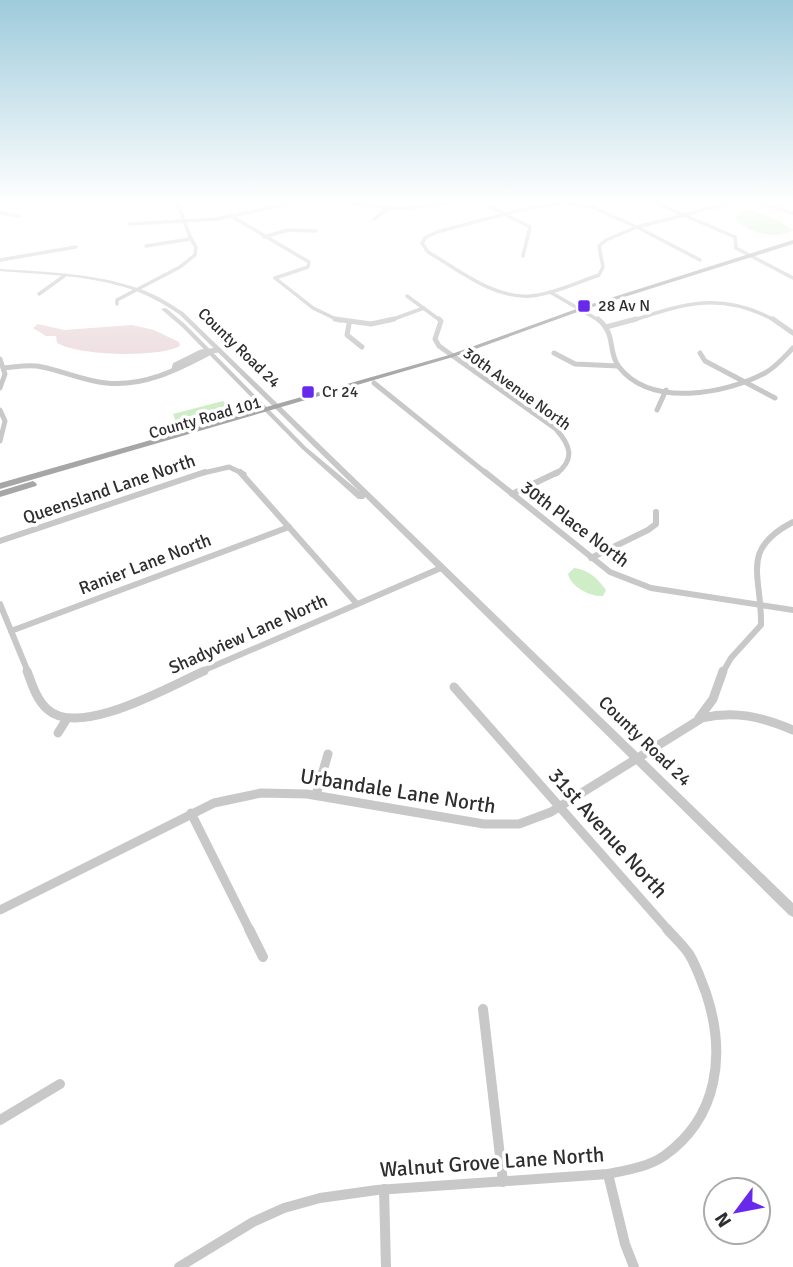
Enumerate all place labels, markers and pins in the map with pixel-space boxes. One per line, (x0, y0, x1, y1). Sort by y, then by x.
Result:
place label: 28 Av N (598, 296, 650, 316)
marker: 28 Av N (576, 298, 592, 314)
place label: Cr 24 (322, 382, 359, 402)
marker: Cr 24 (300, 384, 316, 400)

